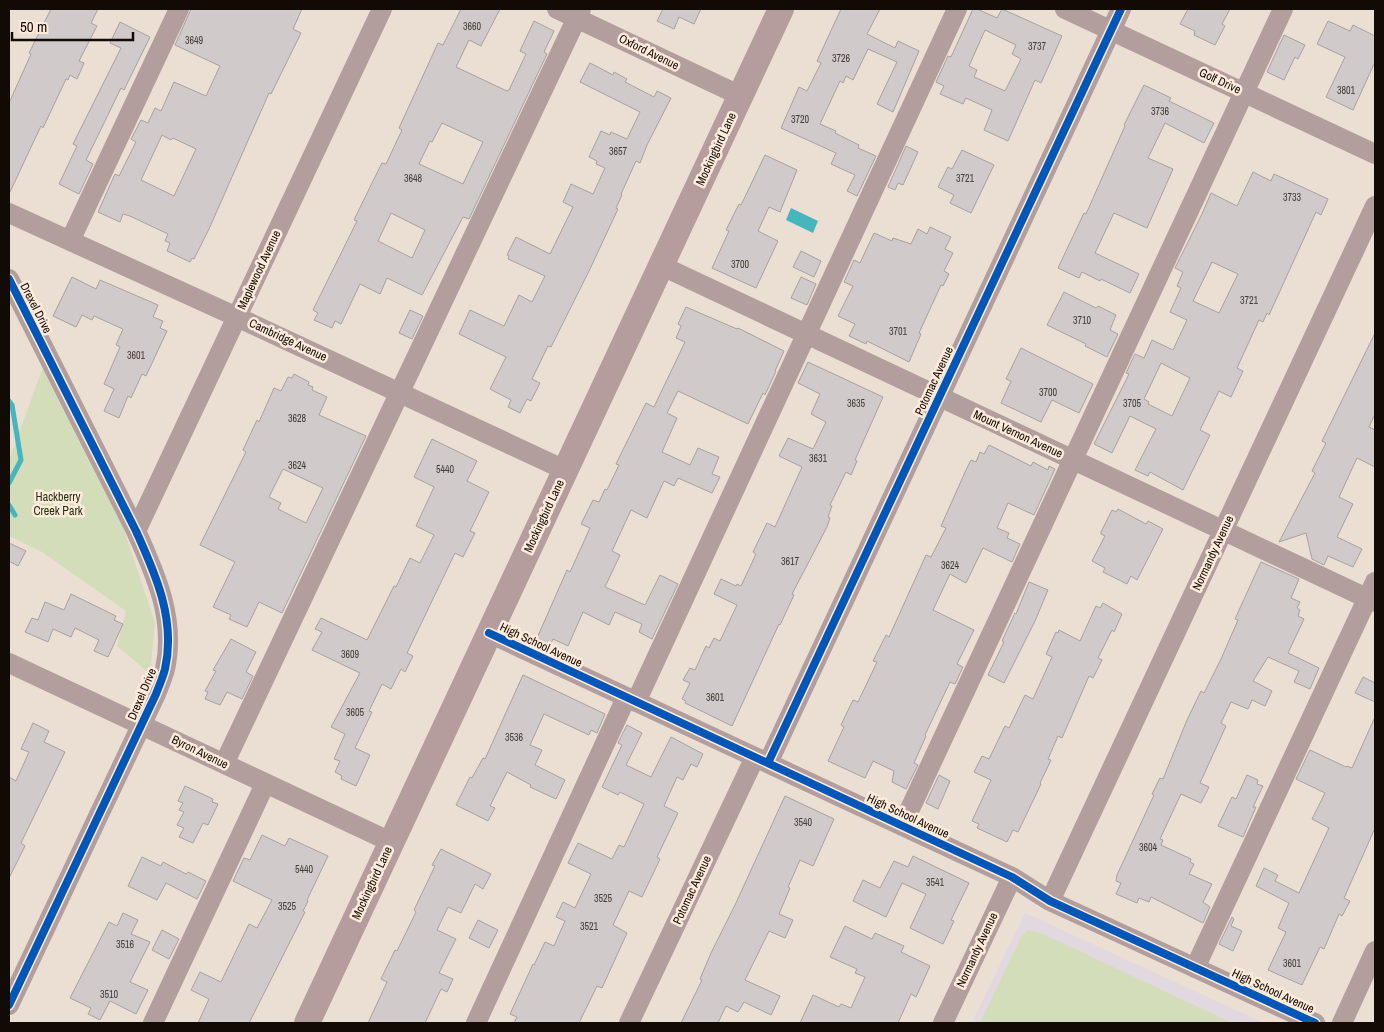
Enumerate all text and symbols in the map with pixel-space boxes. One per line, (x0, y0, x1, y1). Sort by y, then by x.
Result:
scale bar (12, 10, 134, 42)
text: 50 m (20, 16, 47, 37)
house number: 3660 (463, 20, 482, 33)
street label: Oxford Avenue (616, 31, 682, 73)
house number: 3649 (185, 34, 204, 47)
house number: 3737 (1028, 40, 1047, 53)
house number: 3726 (832, 52, 851, 65)
street label: Golf Drive (1197, 64, 1243, 98)
house number: 3801 (1337, 84, 1356, 97)
house number: 3736 (1151, 105, 1170, 118)
street label: Mockingbird Lane (692, 110, 740, 188)
house number: 3720 (791, 113, 810, 126)
house number: 3657 (609, 145, 628, 158)
house number: 3648 (404, 172, 423, 185)
house number: 3721 (956, 172, 975, 185)
house number: 3733 (1283, 191, 1302, 204)
street label: Maplewood Avenue (234, 228, 284, 312)
house number: 3700 (731, 258, 750, 271)
street label: Drexel Drive (16, 280, 56, 336)
house number: 3721 (1240, 294, 1259, 307)
house number: 3710 (1073, 314, 1092, 327)
street label: Cambridge Avenue (247, 315, 329, 365)
house number: 3701 (889, 325, 908, 338)
street label: Potomac Avenue (911, 344, 957, 418)
house number: 3601 (127, 349, 146, 362)
house number: 3700 (1039, 386, 1058, 399)
house number: 3635 (847, 397, 866, 410)
house number: 3705 (1123, 397, 1142, 410)
street label: Mount Vernon Avenue (971, 406, 1065, 462)
house number: 3628 (288, 412, 307, 425)
house number: 3631 (809, 452, 828, 465)
house number: 3624 (288, 459, 307, 472)
house number: 5440 (436, 463, 455, 476)
street label: Mockingbird Lane (520, 477, 568, 555)
park label: Hackberry Creek Park (33, 489, 83, 519)
street label: Normandy Avenue (1189, 513, 1237, 593)
house number: 3617 (781, 555, 800, 568)
house number: 3624 (941, 559, 960, 572)
street label: High School Avenue (497, 619, 585, 671)
house number: 3609 (341, 648, 360, 661)
street label: Drexel Drive (124, 666, 160, 722)
house number: 3601 (706, 691, 725, 704)
house number: 3605 (346, 706, 365, 719)
street label: Byron Avenue (169, 731, 231, 773)
house number: 3536 (505, 731, 524, 744)
street label: High School Avenue (864, 790, 952, 842)
house number: 3540 (794, 816, 813, 829)
house number: 3604 (1139, 841, 1158, 854)
street label: Mockingbird Lane (348, 844, 396, 922)
street label: Potomac Avenue (669, 853, 715, 927)
house number: 5440 (295, 863, 314, 876)
house number: 3541 (926, 876, 945, 889)
house number: 3525 (594, 892, 613, 905)
house number: 3525 (278, 900, 297, 913)
street label: Normandy Avenue (953, 910, 1001, 990)
house number: 3521 (580, 920, 599, 933)
house number: 3516 (116, 938, 135, 951)
house number: 3601 (1283, 957, 1302, 970)
street label: High School Avenue (1229, 965, 1317, 1017)
house number: 3510 (100, 988, 119, 1001)

